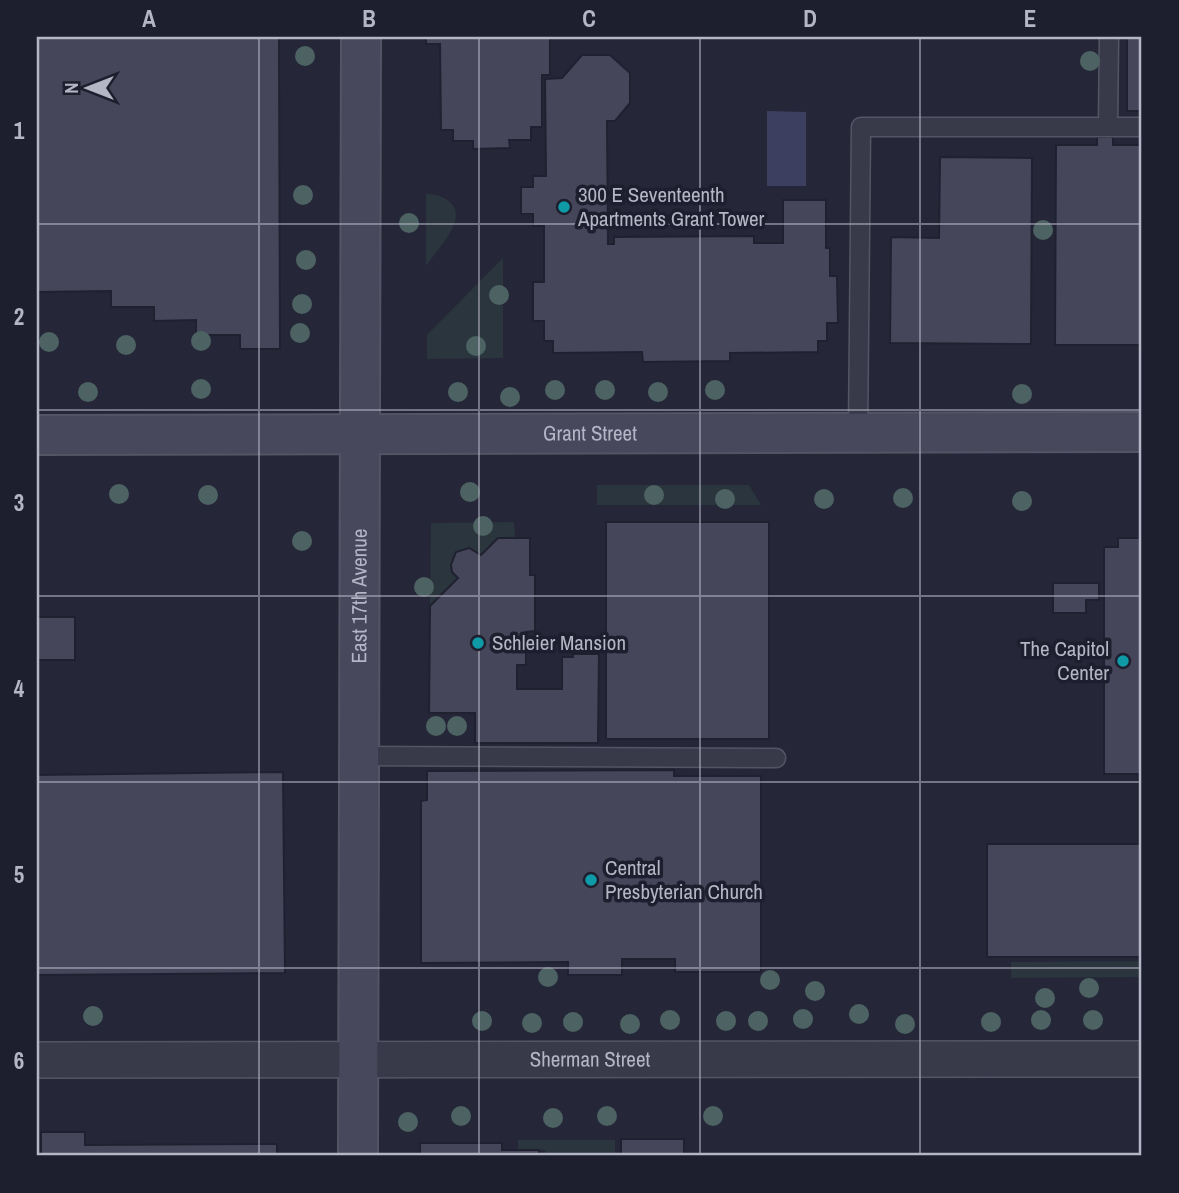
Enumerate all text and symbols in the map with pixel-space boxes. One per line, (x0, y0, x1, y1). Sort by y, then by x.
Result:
text: A (142, 3, 156, 34)
text: B (362, 3, 376, 34)
text: C (582, 3, 596, 34)
text: D (803, 3, 817, 34)
text: E (1024, 3, 1036, 34)
north arrow (52, 52, 122, 122)
text: N (58, 82, 84, 94)
text: 1 (14, 115, 25, 146)
place label: 300 E Seventeenth Apartments Grant Tower (577, 180, 765, 233)
marker: 300 E Seventeenth Apartments Grant Tower (556, 199, 572, 215)
text: 2 (14, 301, 24, 332)
street label: Grant Street (543, 418, 637, 448)
text: 3 (14, 487, 24, 518)
street label: East 17th Avenue (344, 529, 374, 663)
place label: Schleier Mansion (492, 628, 626, 657)
place label: The Capitol Center (1020, 634, 1109, 687)
marker: Schleier Mansion (470, 635, 486, 651)
marker: The Capitol Center (1115, 653, 1131, 669)
text: 4 (14, 673, 25, 704)
place label: Central Presbyterian Church (605, 853, 763, 906)
text: 5 (14, 859, 24, 890)
marker: Central Presbyterian Church (583, 872, 599, 888)
street label: Sherman Street (530, 1044, 651, 1074)
text: 6 (14, 1045, 24, 1076)

